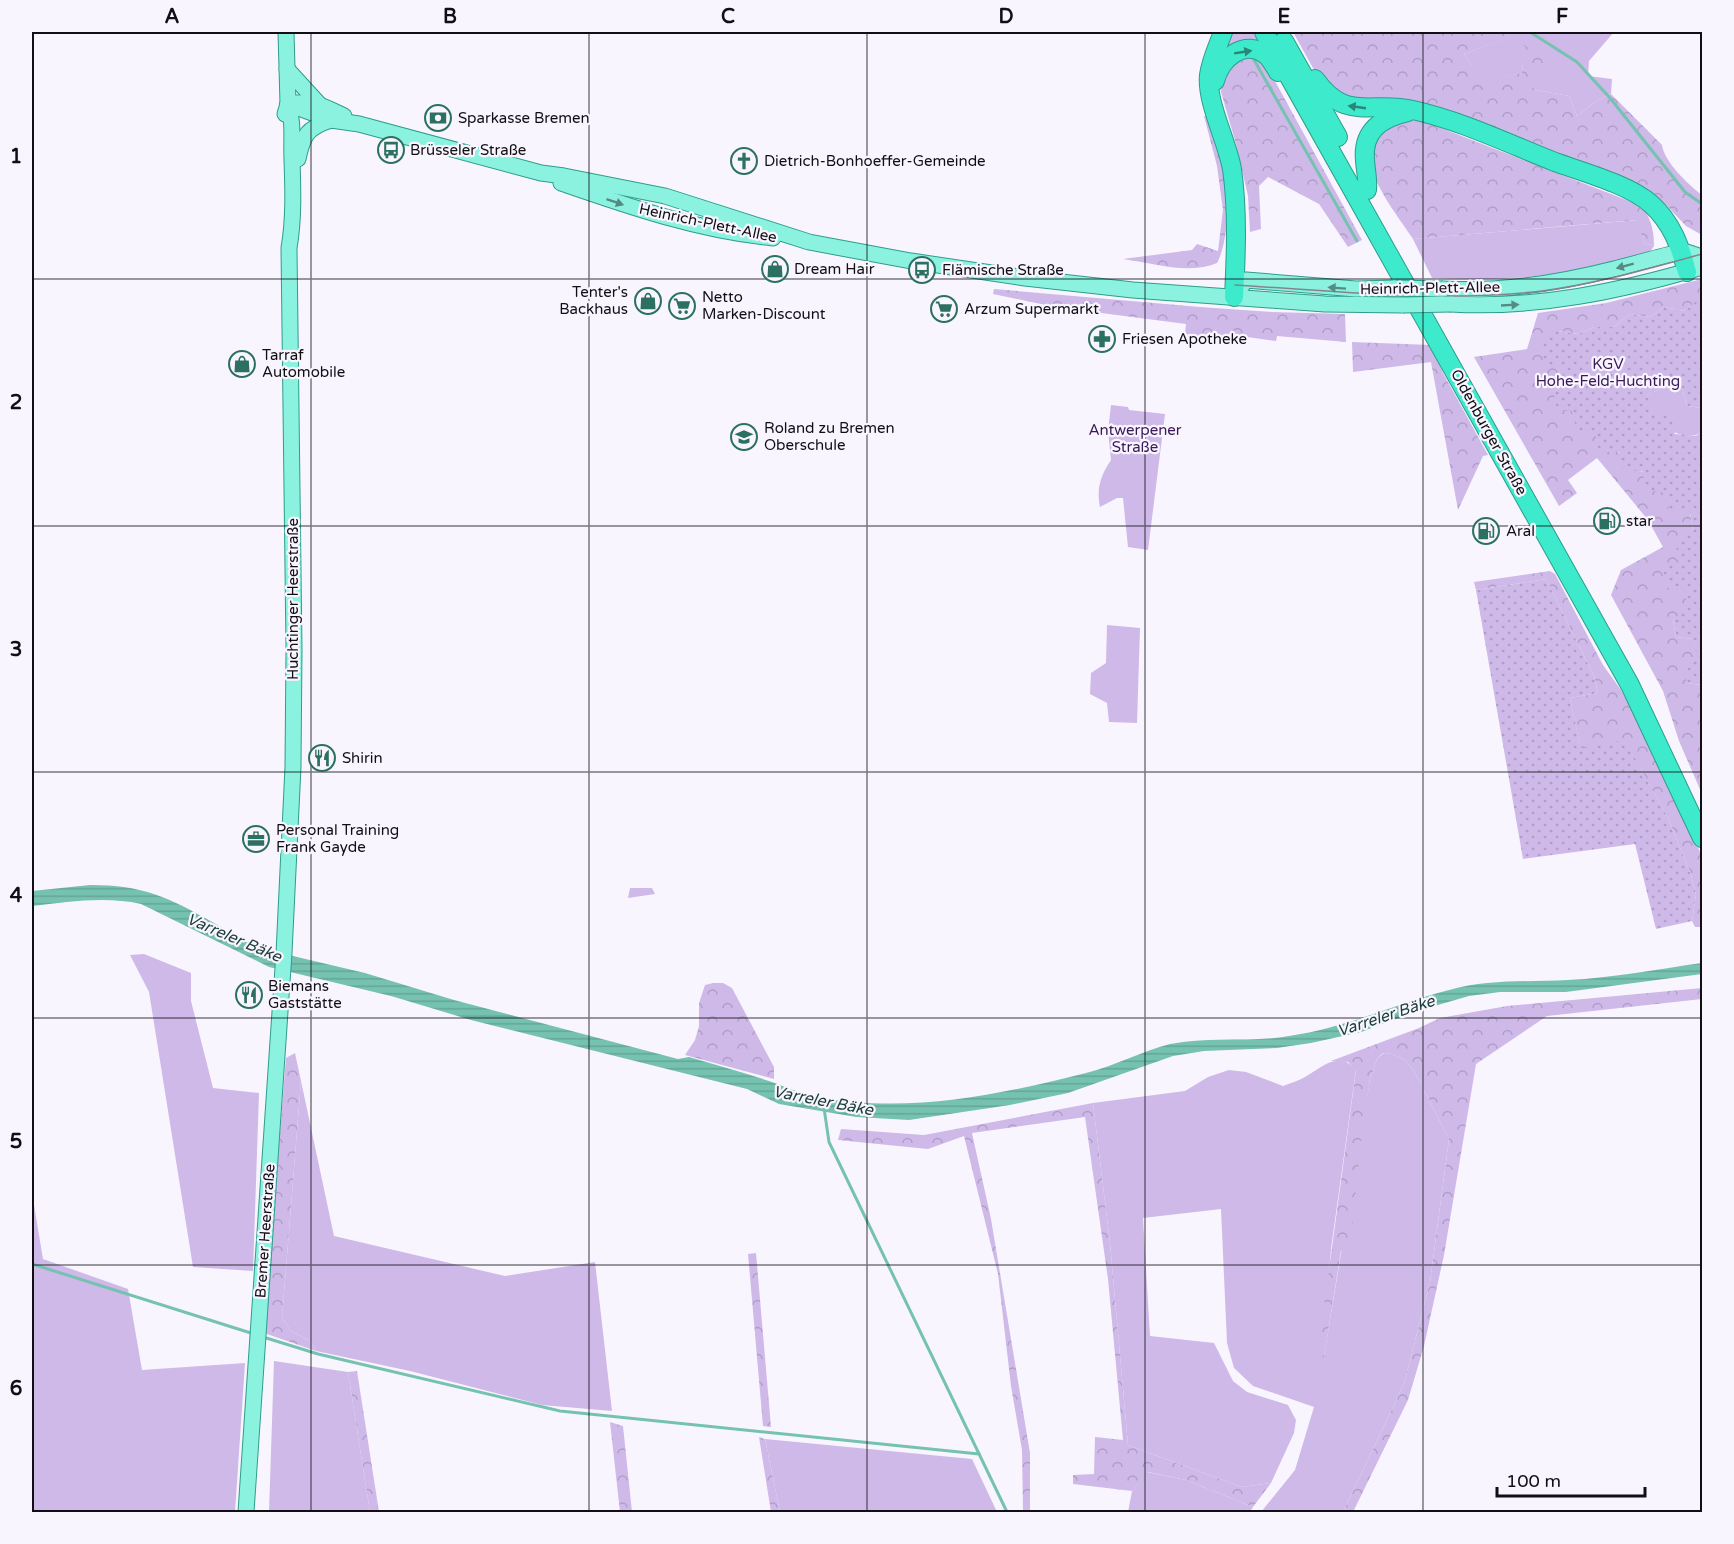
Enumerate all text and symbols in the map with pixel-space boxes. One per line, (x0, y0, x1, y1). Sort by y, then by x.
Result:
text: A (165, 5, 180, 29)
text: B (443, 5, 457, 29)
text: C (721, 5, 735, 29)
text: D (998, 5, 1014, 29)
text: E (1278, 5, 1291, 29)
text: F (1556, 5, 1568, 29)
one-way arrow (1234, 47, 1253, 56)
one-way arrow (1348, 102, 1367, 111)
bank icon: Sparkasse Bremen (423, 103, 453, 133)
place label: Sparkasse Bremen (458, 109, 590, 127)
bus stop icon: Brüsseler Straße (376, 135, 406, 165)
place label: Brüsseler Straße (410, 141, 526, 159)
text: 1 (10, 145, 22, 169)
church icon: Dietrich-Bonhoeffer-Gemeinde (729, 146, 759, 176)
place label: Dietrich-Bonhoeffer-Gemeinde (764, 152, 986, 170)
one-way arrow (606, 197, 624, 207)
street label: Heinrich-Plett-Allee (637, 200, 779, 246)
shop icon: Dream Hair (760, 254, 790, 284)
bus stop icon: Flämische Straße (907, 255, 937, 285)
place label: Dream Hair (794, 260, 875, 278)
place label: Flämische Straße (942, 261, 1064, 279)
one-way arrow (1616, 262, 1634, 272)
street label: Heinrich-Plett-Allee (1360, 278, 1500, 298)
place label: Tenter's Backhaus (559, 283, 628, 318)
one-way arrow (1327, 283, 1346, 292)
shop icon: Tenter's Backhaus (633, 286, 663, 316)
place label: Netto Marken-Discount (702, 288, 826, 323)
supermarket icon: Netto Marken-Discount (667, 291, 697, 321)
supermarket icon: Arzum Supermarkt (929, 294, 959, 324)
place label: Arzum Supermarkt (964, 300, 1099, 318)
one-way arrow (1500, 300, 1519, 309)
pharmacy icon: Friesen Apotheke (1087, 324, 1117, 354)
place label: Friesen Apotheke (1122, 330, 1247, 348)
place label: Tarraf Automobile (262, 346, 345, 381)
shop icon: Tarraf Automobile (227, 349, 257, 379)
park label: KGV Hohe-Feld-Huchting (1536, 355, 1680, 390)
street label: Oldenburger Straße (1447, 366, 1531, 498)
text: 2 (10, 391, 22, 415)
place label: Roland zu Bremen Oberschule (764, 419, 895, 454)
park label: Antwerpener Straße (1088, 421, 1182, 456)
school or university icon: Roland zu Bremen Oberschule (729, 422, 759, 452)
fuel station icon: star (1592, 506, 1622, 536)
place label: star (1626, 512, 1653, 530)
fuel station icon: Aral (1471, 516, 1501, 546)
street label: Huchtinger Heerstraße (284, 518, 302, 680)
place label: Aral (1506, 522, 1535, 540)
text: 3 (10, 638, 22, 662)
restaurant icon: Shirin (307, 743, 337, 773)
place label: Shirin (342, 749, 383, 767)
place label: Personal Training Frank Gayde (276, 821, 399, 856)
office icon: Personal Training Frank Gayde (241, 824, 271, 854)
text: 4 (10, 884, 23, 908)
water label: Varreler Bäke (183, 909, 285, 967)
place label: Biemans Gaststätte (268, 977, 342, 1012)
restaurant icon: Biemans Gaststätte (234, 980, 264, 1010)
water label: Varreler Bäke (1335, 991, 1438, 1041)
water label: Varreler Bäke (771, 1082, 876, 1121)
text: 5 (10, 1130, 22, 1154)
street label: Bremer Heerstraße (251, 1163, 279, 1299)
text: 6 (10, 1377, 22, 1401)
scale bar (1497, 1460, 1646, 1498)
text: 100 m (1506, 1470, 1561, 1492)

